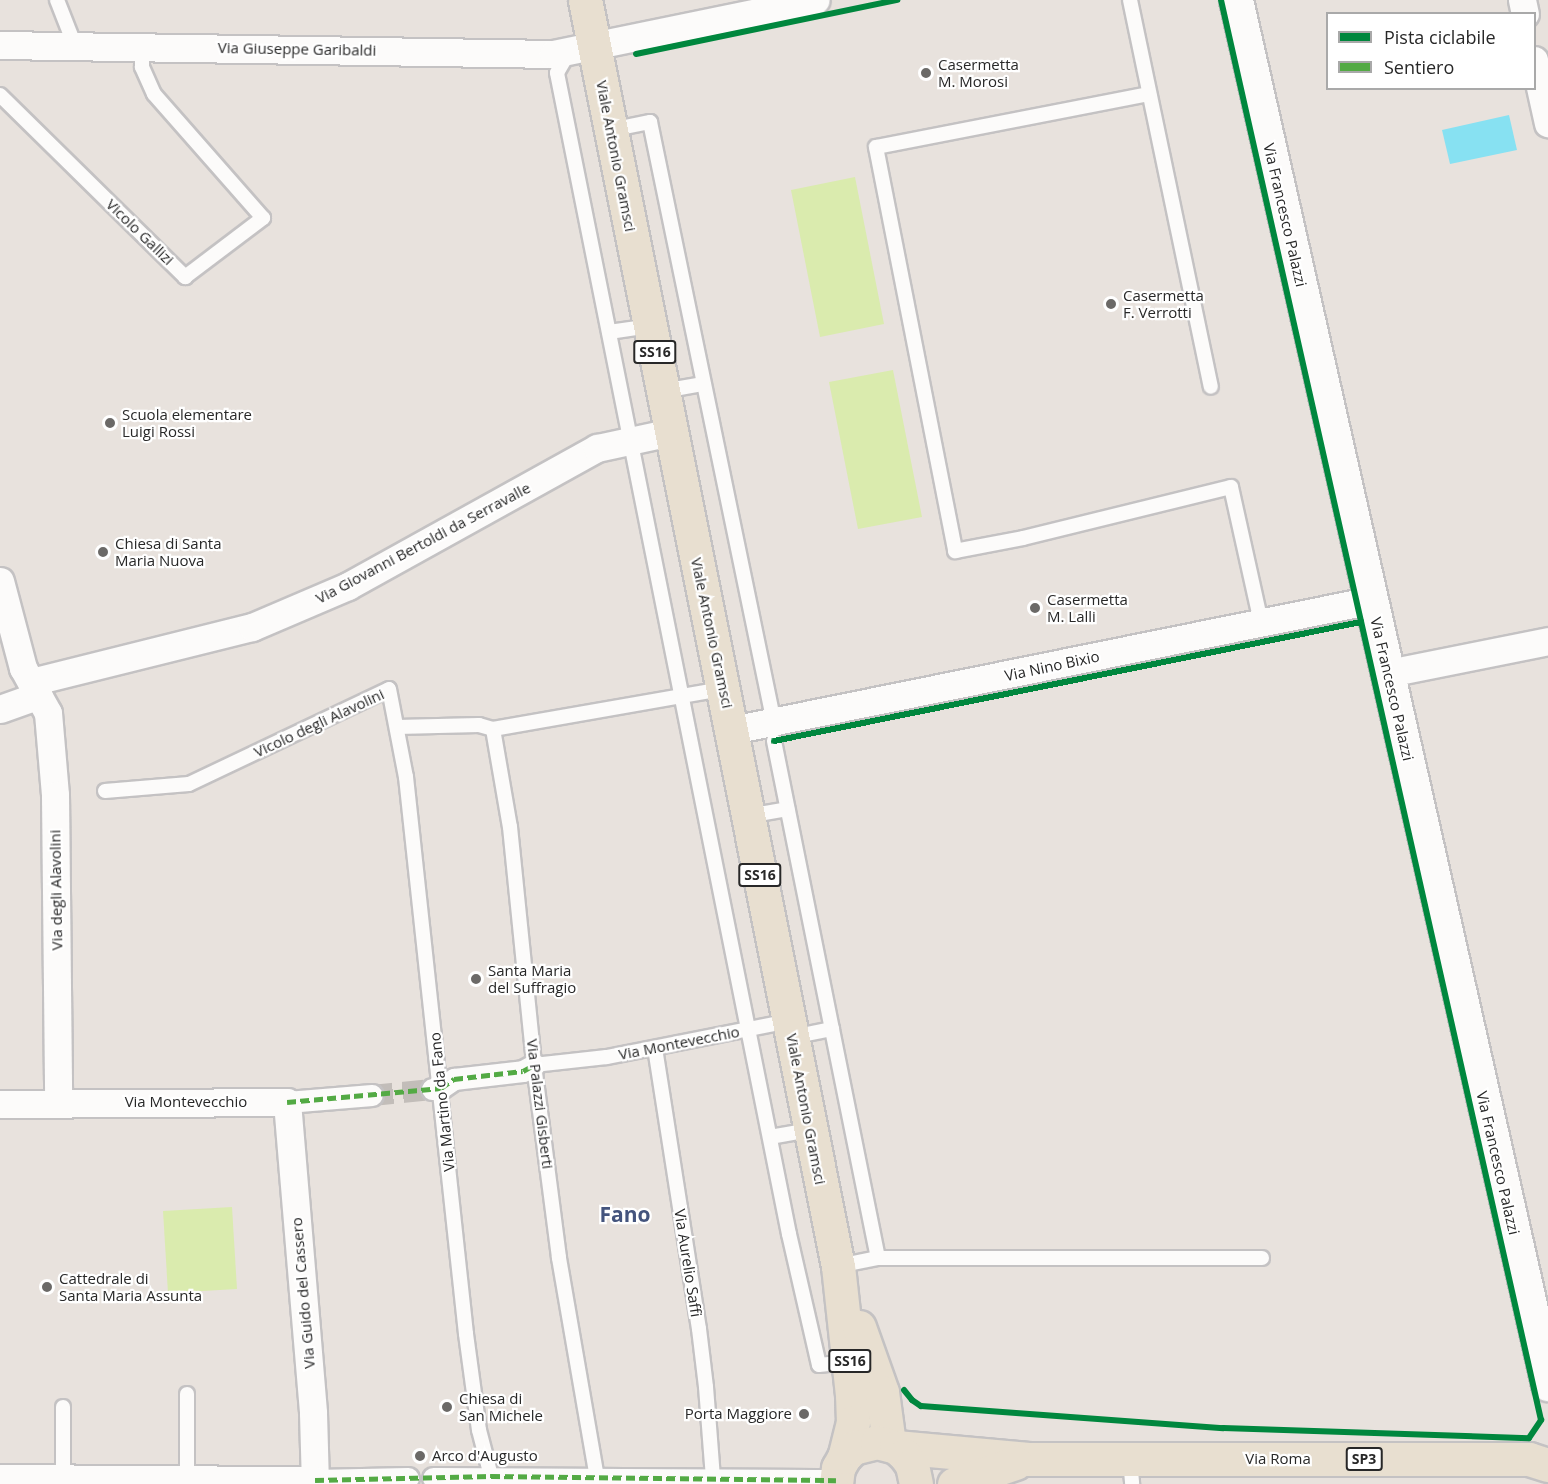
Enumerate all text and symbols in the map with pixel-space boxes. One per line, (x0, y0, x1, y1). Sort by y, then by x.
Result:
legend (1326, 12, 1536, 90)
text: Pista ciclabile (1384, 25, 1496, 49)
street label: Via Giuseppe Garibaldi (218, 39, 376, 59)
place label: Casermetta M. Morosi (938, 55, 1019, 90)
text: Sentiero (1384, 55, 1454, 79)
marker: Casermetta M. Morosi (919, 66, 933, 80)
street label: Viale Antonio Gramsci (593, 79, 639, 233)
street label: Via Francesco Palazzi (1260, 142, 1310, 288)
street label: Vicolo Gallizi (102, 195, 178, 269)
place label: Casermetta F. Verrotti (1123, 286, 1204, 321)
marker: Casermetta F. Verrotti (1104, 297, 1118, 311)
road number: SS16 (632, 341, 678, 363)
place label: Scuola elementare Luigi Rossi (122, 405, 252, 440)
marker: Scuola elementare Luigi Rossi (103, 416, 117, 430)
street label: Via Giovanni Bertoldi da Serravalle (313, 479, 533, 607)
place label: Chiesa di Santa Maria Nuova (115, 534, 222, 569)
marker: Chiesa di Santa Maria Nuova (96, 545, 110, 559)
street label: Viale Antonio Gramsci (687, 556, 737, 710)
place label: Casermetta M. Lalli (1047, 590, 1128, 625)
marker: Casermetta M. Lalli (1028, 601, 1042, 615)
street label: Via Francesco Palazzi (1367, 616, 1417, 762)
street label: Via Nino Bixio (1003, 647, 1101, 685)
street label: Vicolo degli Alavolini (251, 685, 387, 761)
street label: Via degli Alavolini (46, 829, 66, 951)
road number: SS16 (738, 864, 783, 886)
place label: Santa Maria del Suffragio (488, 961, 576, 996)
marker: Santa Maria del Suffragio (469, 972, 483, 986)
street label: Via Montevecchio (617, 1022, 741, 1064)
street label: Via Martino da Fano (426, 1032, 458, 1172)
street label: Viale Antonio Gramsci (783, 1032, 829, 1186)
street label: Via Palazzi Gisberti (523, 1038, 557, 1170)
street label: Via Francesco Palazzi (1473, 1090, 1523, 1236)
street label: Via Montevecchio (125, 1093, 247, 1111)
district label: Fano (599, 1201, 651, 1227)
street label: Via Aurelio Saffi (671, 1208, 705, 1318)
street label: Via Guido del Cassero (287, 1217, 319, 1369)
place label: Cattedrale di Santa Maria Assunta (59, 1269, 202, 1304)
marker: Cattedrale di Santa Maria Assunta (40, 1280, 54, 1294)
road number: SS16 (828, 1350, 872, 1372)
place label: Chiesa di San Michele (459, 1389, 543, 1424)
marker: Chiesa di San Michele (440, 1400, 454, 1414)
place label: Porta Maggiore (685, 1405, 792, 1423)
marker: Porta Maggiore (797, 1407, 811, 1421)
place label: Arco d'Augusto (432, 1447, 538, 1465)
road number: SP3 (1344, 1448, 1384, 1470)
marker: Arco d'Augusto (413, 1449, 427, 1463)
street label: Via Roma (1245, 1450, 1311, 1468)

